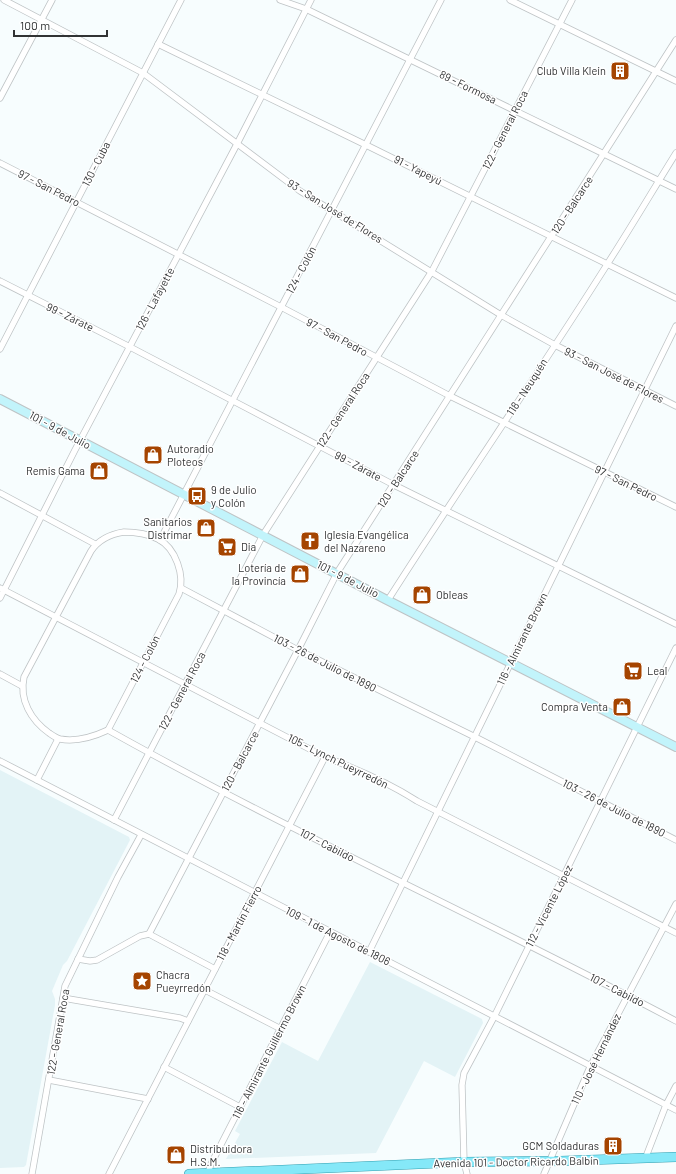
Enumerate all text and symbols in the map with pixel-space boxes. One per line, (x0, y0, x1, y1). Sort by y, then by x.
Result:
scale bar (14, 12, 107, 38)
text: 100 m (20, 18, 50, 32)
building icon: Club Villa Klein (609, 60, 631, 82)
place label: Club Villa Klein (537, 64, 606, 77)
street label: 89 - Formosa (438, 67, 499, 106)
street label: 122 - General Roca (479, 88, 530, 172)
street label: 130 - Cuba (79, 139, 112, 188)
street label: 91 - Yapeyú (392, 152, 444, 187)
street label: 97 - San Pedro (16, 166, 82, 209)
street label: 120 - Balcarce (548, 173, 595, 236)
street label: 93 - San José de Flores (285, 176, 385, 245)
street label: 124 - Colón (283, 244, 318, 296)
street label: 126 - Lafayette (132, 265, 177, 333)
street label: 99 - Zárate (44, 300, 96, 334)
street label: 97 - San Pedro (304, 315, 370, 358)
street label: 93 - San José de Flores (562, 344, 666, 405)
street label: 118 - Neuquén (503, 356, 550, 418)
street label: 122 - General Roca (313, 370, 372, 450)
street label: 101 - 9 de Julio (27, 408, 93, 451)
place label: Autoradio Ploteos (167, 442, 214, 468)
shop icon: Autoradio Ploteos (142, 444, 164, 466)
street label: 120 - Balcarce (374, 447, 421, 510)
street label: 99 - Zárate (333, 448, 384, 483)
shop icon: Remis Gama (88, 460, 110, 482)
street label: 97 - San Pedro (593, 462, 660, 503)
place label: Remis Gama (26, 464, 85, 477)
place label: 9 de Julio y Colón (211, 483, 257, 509)
bus stop icon: 9 de Julio y Colón (186, 485, 208, 507)
place label: Sanitarios Distrimar (144, 515, 192, 541)
shop icon: Sanitarios Distrimar (195, 517, 217, 539)
place label: Iglesia Evangélica del Nazareno (324, 528, 409, 554)
church icon: Iglesia Evangélica del Nazareno (299, 530, 321, 552)
supermarket icon: Dia (216, 536, 238, 558)
place label: Dia (241, 540, 256, 553)
street label: 101 - 9 de Julio (315, 557, 381, 600)
place label: Lotería de la Provincía (232, 561, 286, 587)
shop icon: Lotería de la Provincía (289, 563, 311, 585)
shop icon: Obleas (411, 584, 433, 606)
place label: Obleas (436, 588, 468, 601)
street label: 116 - Almirante Brown (494, 590, 550, 687)
street label: 103 - 26 de Julio de 1890 (272, 631, 379, 694)
street label: 124 - Colón (127, 633, 162, 685)
street label: 122 - General Roca (155, 649, 208, 732)
supermarket icon: Leal (622, 660, 644, 682)
place label: Leal (647, 664, 667, 677)
shop icon: Compra Venta (611, 696, 633, 718)
place label: Compra Venta (541, 700, 608, 713)
street label: 120 - Balcarce (218, 728, 261, 793)
street label: 105 - Lynch Pueyrredón (286, 731, 391, 791)
street label: 103 - 26 de Julio de 1890 (561, 776, 668, 839)
street label: 107 - Cabildo (298, 825, 357, 864)
street label: 112 - Vicente López (522, 863, 575, 949)
street label: 118 - Martín Fierro (213, 883, 264, 963)
street label: 109 - 1 de Agosto de 1806 (284, 903, 393, 968)
place label: Chacra Pueyrredón (156, 968, 211, 994)
place icon: Chacra Pueyrredón (131, 970, 153, 992)
street label: 107 - Cabildo (588, 970, 647, 1009)
street label: 116 - Almirante Guillermo Brown (229, 982, 308, 1121)
street label: 122 - General Roca (44, 988, 71, 1076)
street label: 110 - José Hernández (568, 1011, 623, 1106)
building icon: GCM Soldaduras (602, 1135, 624, 1157)
place label: GCM Soldaduras (522, 1139, 599, 1152)
place label: Distribuidora H.S.M. (190, 1142, 252, 1168)
shop icon: Distribuidora H.S.M. (165, 1144, 187, 1166)
street label: Avenida 101 - Doctor Ricardo Balbín (433, 1154, 599, 1169)

